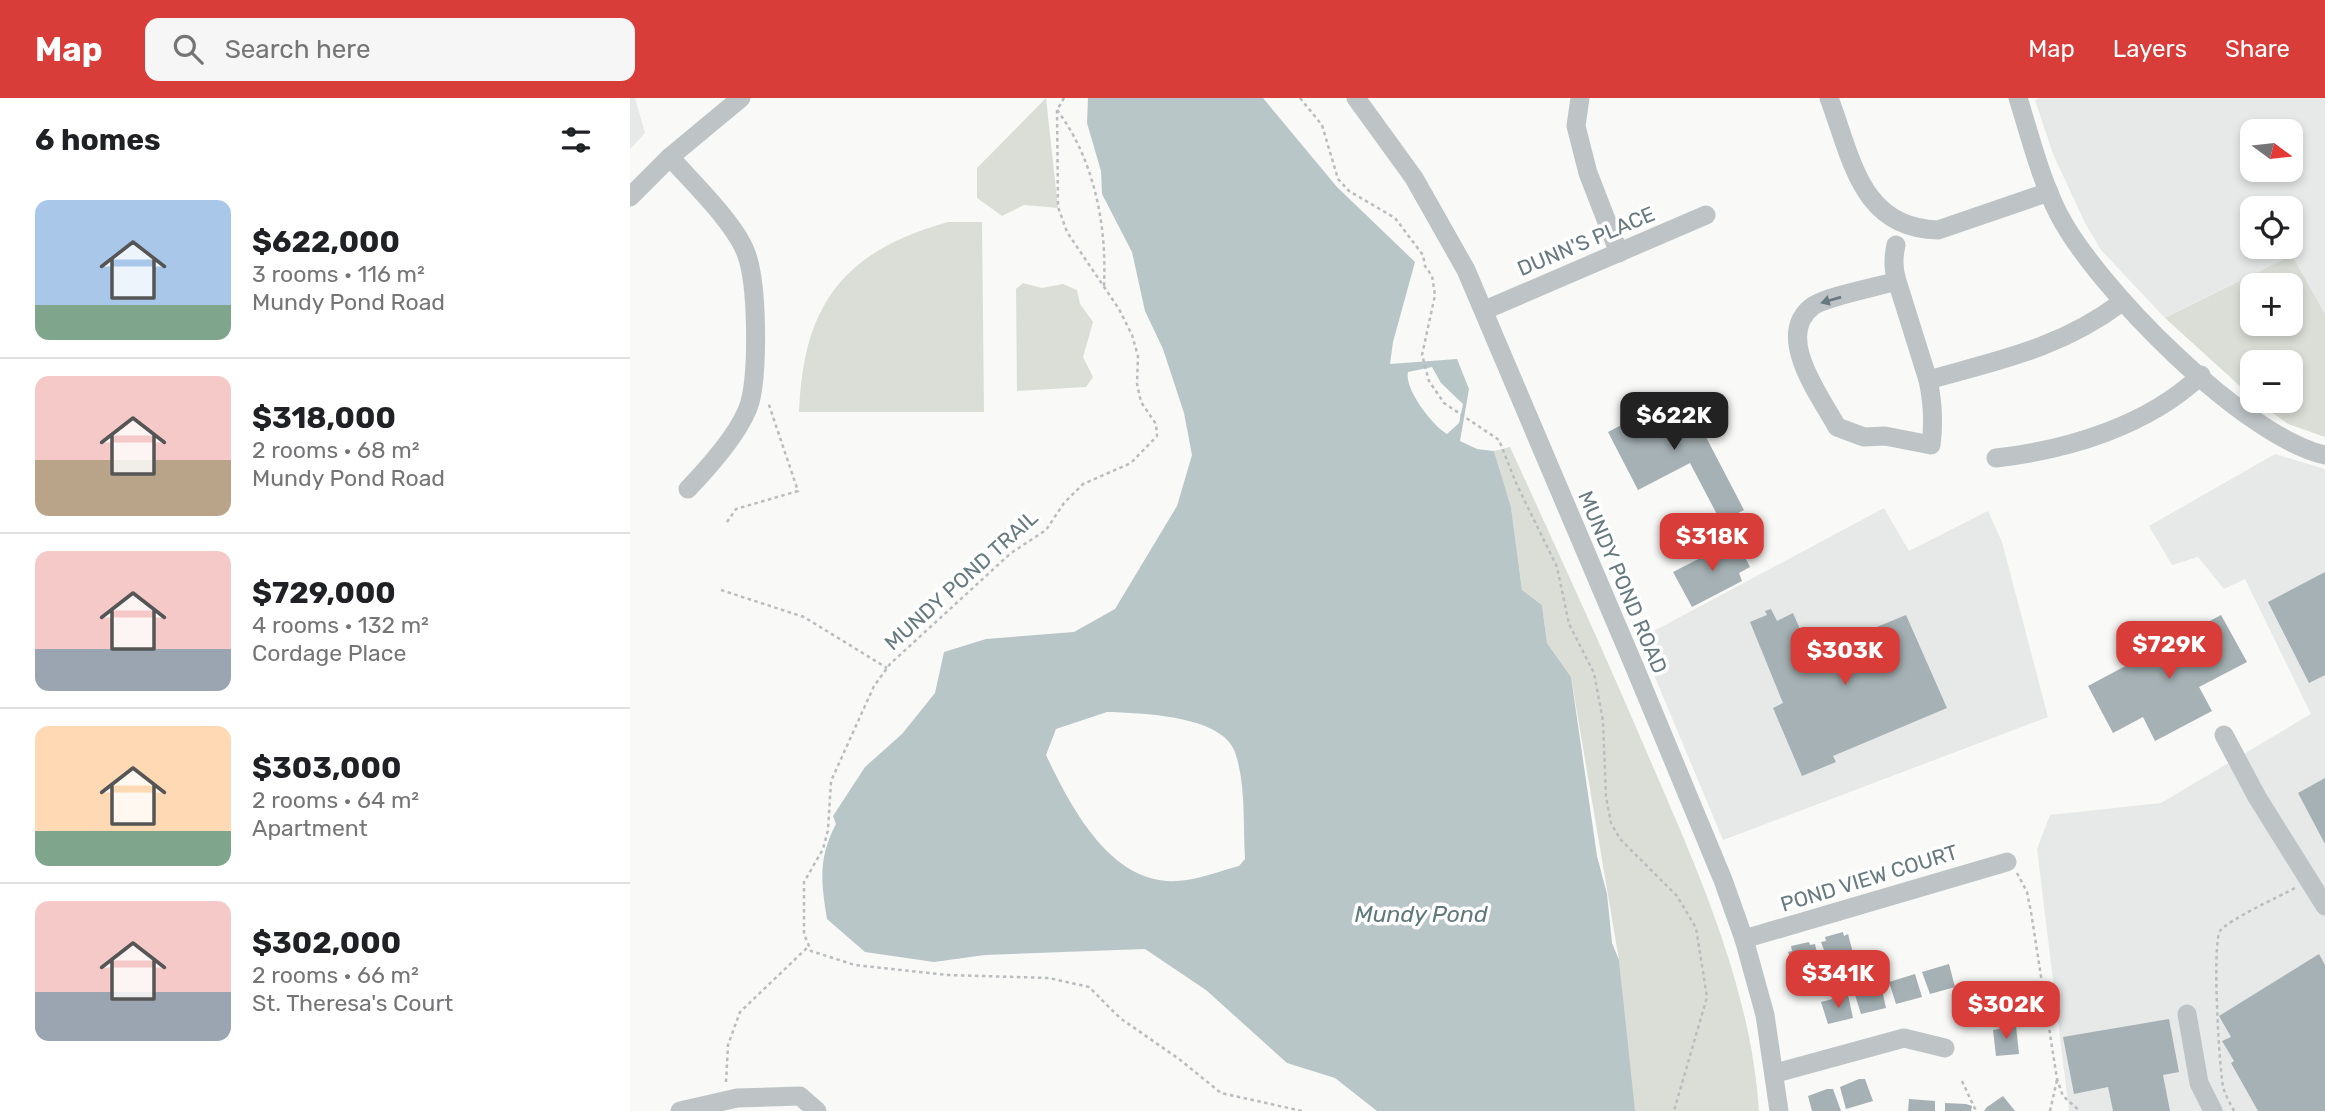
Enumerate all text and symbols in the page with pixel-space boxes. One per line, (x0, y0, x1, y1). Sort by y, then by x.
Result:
search box (145, 18, 635, 81)
text: Map (35, 30, 103, 69)
icon: search (169, 30, 207, 68)
text: Search here (225, 34, 370, 65)
text: Map (2028, 35, 2075, 63)
text: Layers (2113, 35, 2187, 63)
text: Share (2225, 35, 2290, 63)
north arrow (2240, 119, 2303, 182)
map controls (2240, 119, 2303, 413)
icon: filters (557, 121, 595, 159)
text: 6 homes (35, 122, 161, 158)
button: locate (2240, 196, 2303, 259)
street label: DUNN'S PLACE (1513, 201, 1659, 281)
text: $622,000 (252, 224, 400, 260)
icon: home (91, 228, 175, 312)
text: 3 rooms · 116 m² (252, 260, 425, 288)
button: + (2240, 273, 2303, 336)
text: Mundy Pond Road (252, 288, 445, 316)
one-way arrow (1821, 296, 1842, 306)
button: − (2240, 350, 2303, 413)
pin: $622K (1625, 392, 1723, 452)
text: $318,000 (252, 400, 396, 436)
text: $622K (1636, 401, 1712, 429)
icon: home (91, 404, 175, 488)
text: 2 rooms · 68 m² (252, 436, 420, 464)
text: Mundy Pond Road (252, 464, 445, 492)
street label: MUNDY POND ROAD (1573, 487, 1673, 677)
street label: MUNDY POND TRAIL (879, 505, 1043, 655)
pin: $318K (1663, 514, 1761, 573)
text: $318K (1676, 522, 1748, 550)
text: $729,000 (252, 575, 396, 611)
icon: home (91, 579, 175, 663)
text: 4 rooms · 132 m² (252, 611, 429, 639)
pin: $729K (2120, 622, 2218, 681)
pin: $303K (1796, 628, 1894, 687)
text: $729K (2132, 630, 2206, 658)
text: $303K (1807, 636, 1883, 664)
text: Cordage Place (252, 639, 406, 667)
text: $303,000 (252, 750, 401, 786)
icon: home (91, 754, 175, 838)
text: 2 rooms · 64 m² (252, 786, 419, 814)
text: Apartment (252, 814, 368, 842)
street label: POND VIEW COURT (1777, 839, 1961, 917)
water label: Mundy Pond (1354, 900, 1488, 928)
text: $302,000 (252, 925, 401, 961)
icon: home (91, 929, 175, 1013)
pin: $341K (1789, 950, 1887, 1010)
text: $341K (1802, 959, 1874, 987)
text: 2 rooms · 66 m² (252, 961, 419, 989)
pin: $302K (1957, 982, 2055, 1041)
text: St. Theresa's Court (252, 989, 453, 1017)
text: $302K (1968, 990, 2044, 1018)

